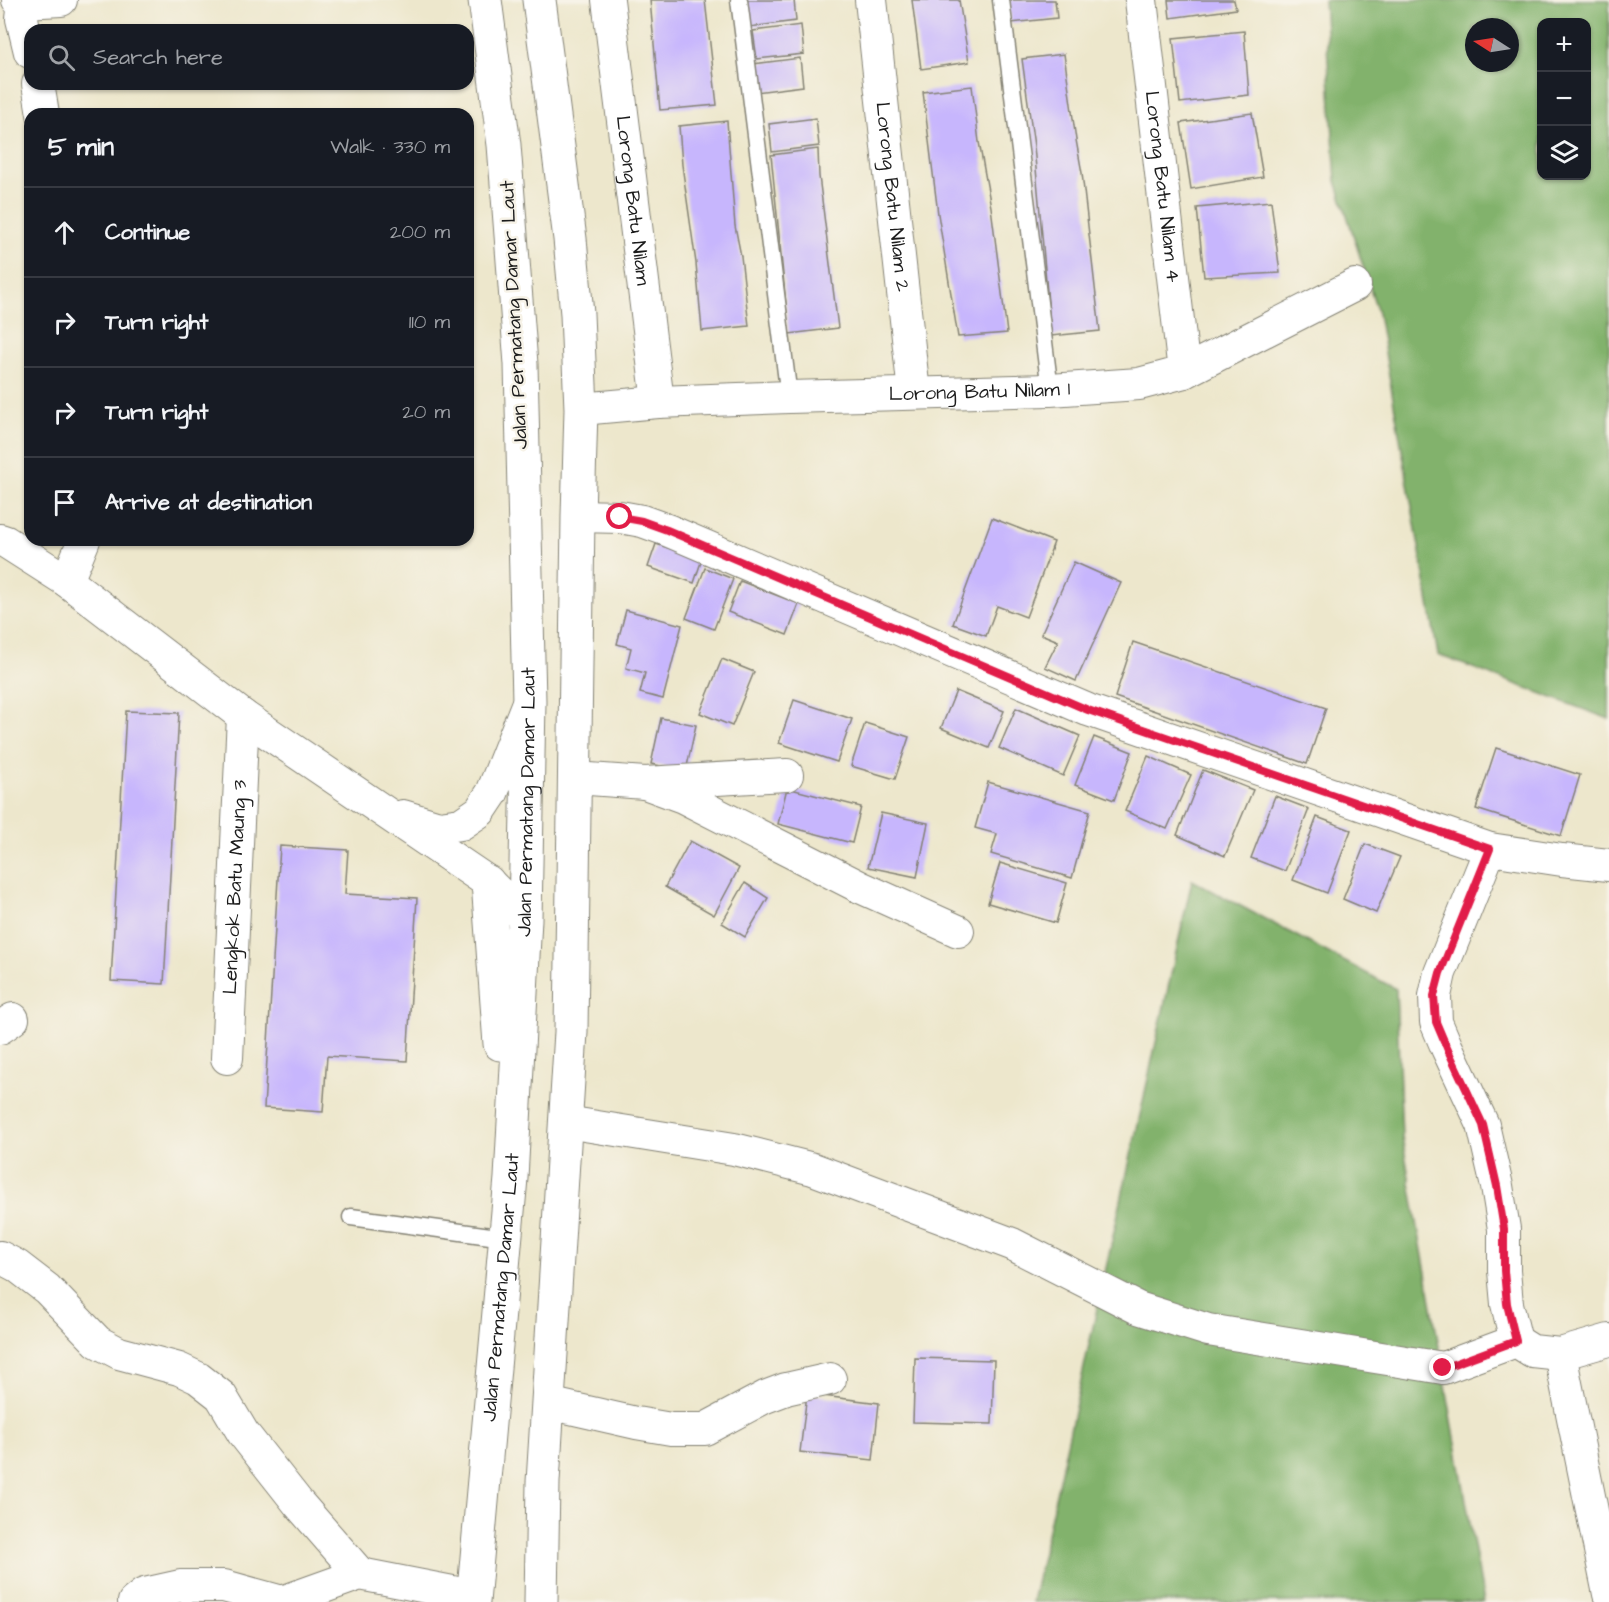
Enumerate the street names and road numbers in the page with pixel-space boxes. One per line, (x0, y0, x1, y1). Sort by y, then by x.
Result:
street label: Lorong Batu Nilam 4 (1138, 90, 1188, 284)
street label: Lorong Batu Nilam 2 (868, 101, 917, 294)
street label: Lorong Batu Nilam (608, 114, 657, 287)
street label: Jalan Permatang Damar Laut (493, 180, 536, 450)
street label: Lorong Batu Nilam 1 (888, 375, 1072, 408)
street label: Jalan Permatang Damar Laut (510, 667, 543, 938)
street label: Lengkok Batu Maung 3 (216, 779, 254, 995)
street label: Jalan Permatang Damar Laut (475, 1152, 526, 1423)

